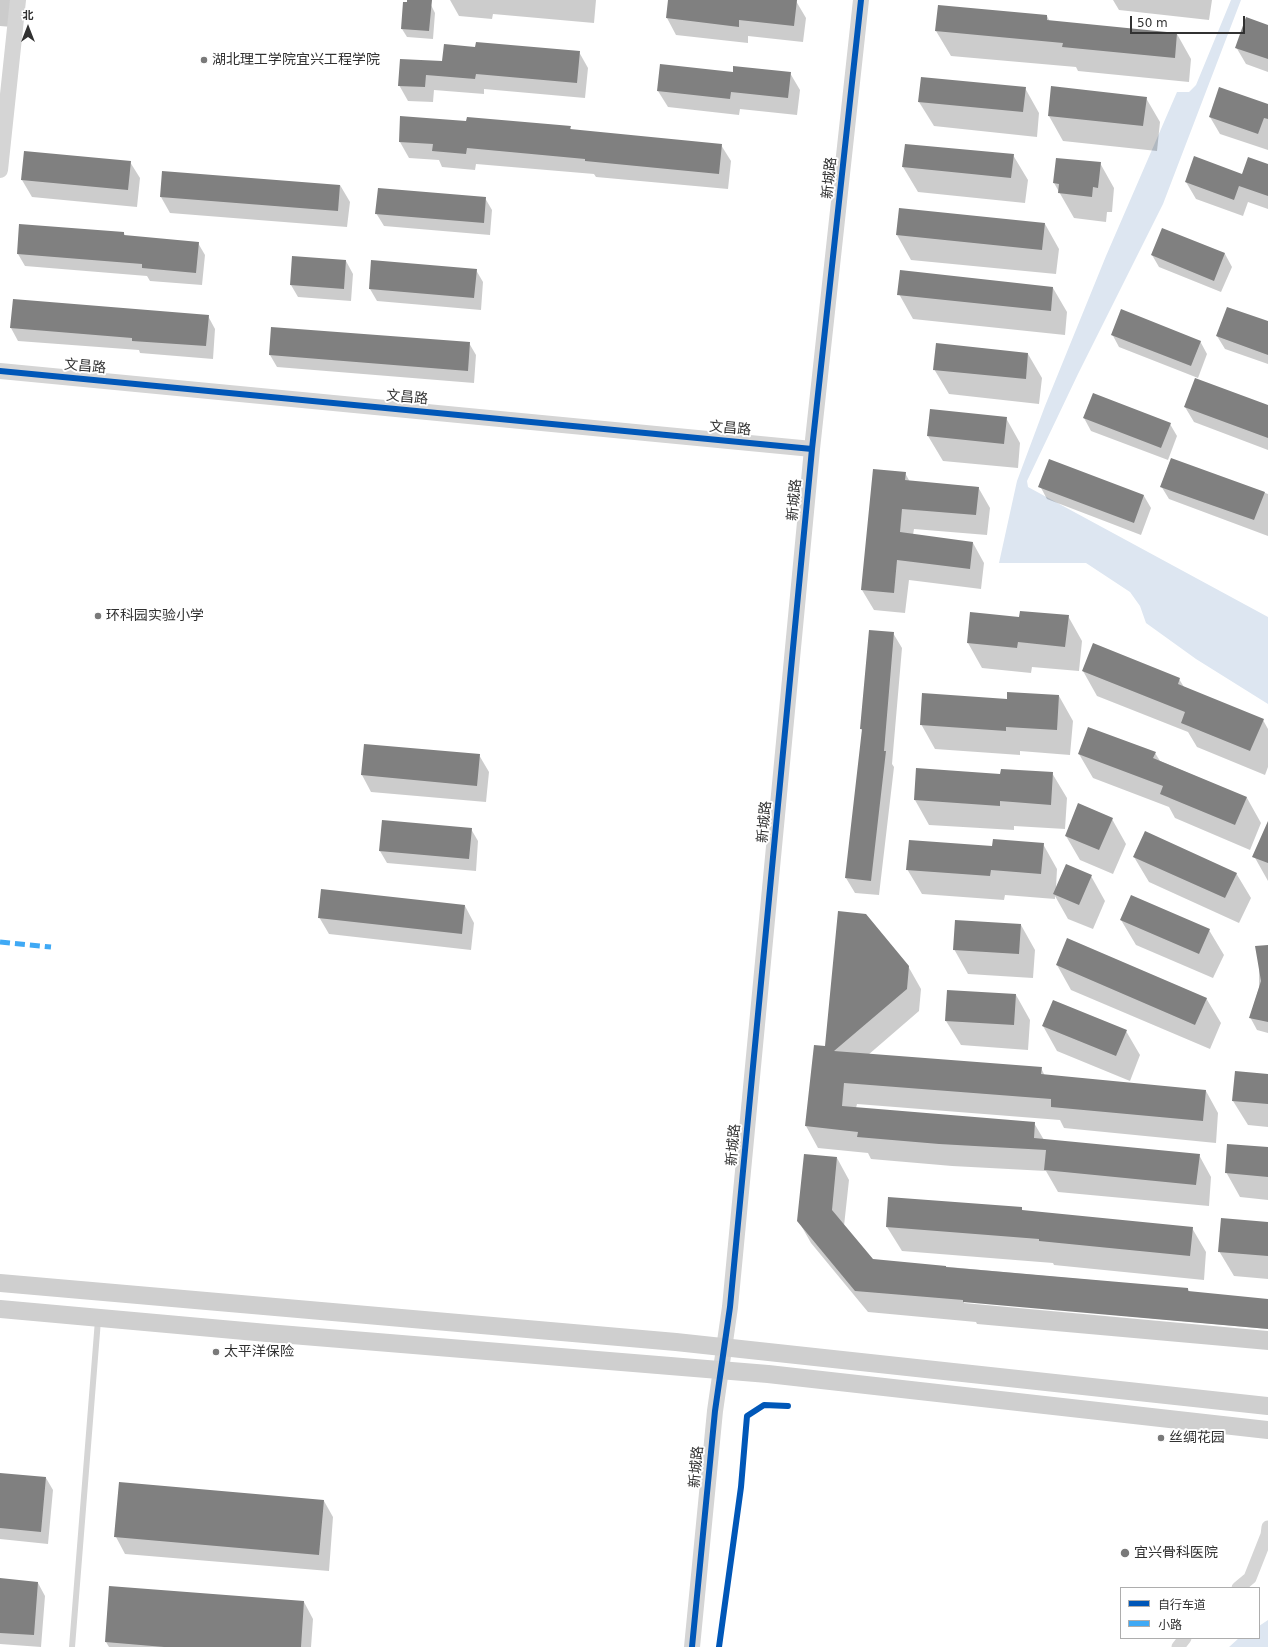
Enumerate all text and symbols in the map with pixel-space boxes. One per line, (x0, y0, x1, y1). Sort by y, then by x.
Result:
north arrow (8, 8, 48, 48)
scale bar (1132, 8, 1247, 34)
text: 北 (23, 9, 34, 22)
text: 50 m (1137, 16, 1168, 30)
place label: 湖北理工学院宜兴工程学院 (212, 52, 380, 68)
marker: 湖北理工学院宜兴工程学院 (199, 55, 209, 65)
street label: 新城路 (819, 156, 841, 200)
street label: 文昌路 (63, 357, 107, 377)
street label: 文昌路 (385, 388, 429, 408)
street label: 文昌路 (708, 419, 752, 439)
street label: 新城路 (785, 478, 805, 522)
place label: 环科园实验小学 (106, 608, 204, 624)
marker: 环科园实验小学 (93, 611, 103, 621)
street label: 新城路 (755, 800, 775, 844)
street label: 新城路 (724, 1123, 744, 1167)
place label: 太平洋保险 (224, 1344, 294, 1360)
marker: 太平洋保险 (211, 1347, 221, 1357)
place label: 丝绸花园 (1169, 1430, 1225, 1446)
marker: 丝绸花园 (1156, 1433, 1166, 1443)
street label: 新城路 (687, 1445, 707, 1489)
place label: 宜兴骨科医院 (1134, 1545, 1218, 1561)
marker: 宜兴骨科医院 (1119, 1547, 1131, 1559)
legend (1120, 1587, 1260, 1639)
text: 自行车道 (1158, 1598, 1206, 1612)
text: 小路 (1158, 1618, 1182, 1632)

